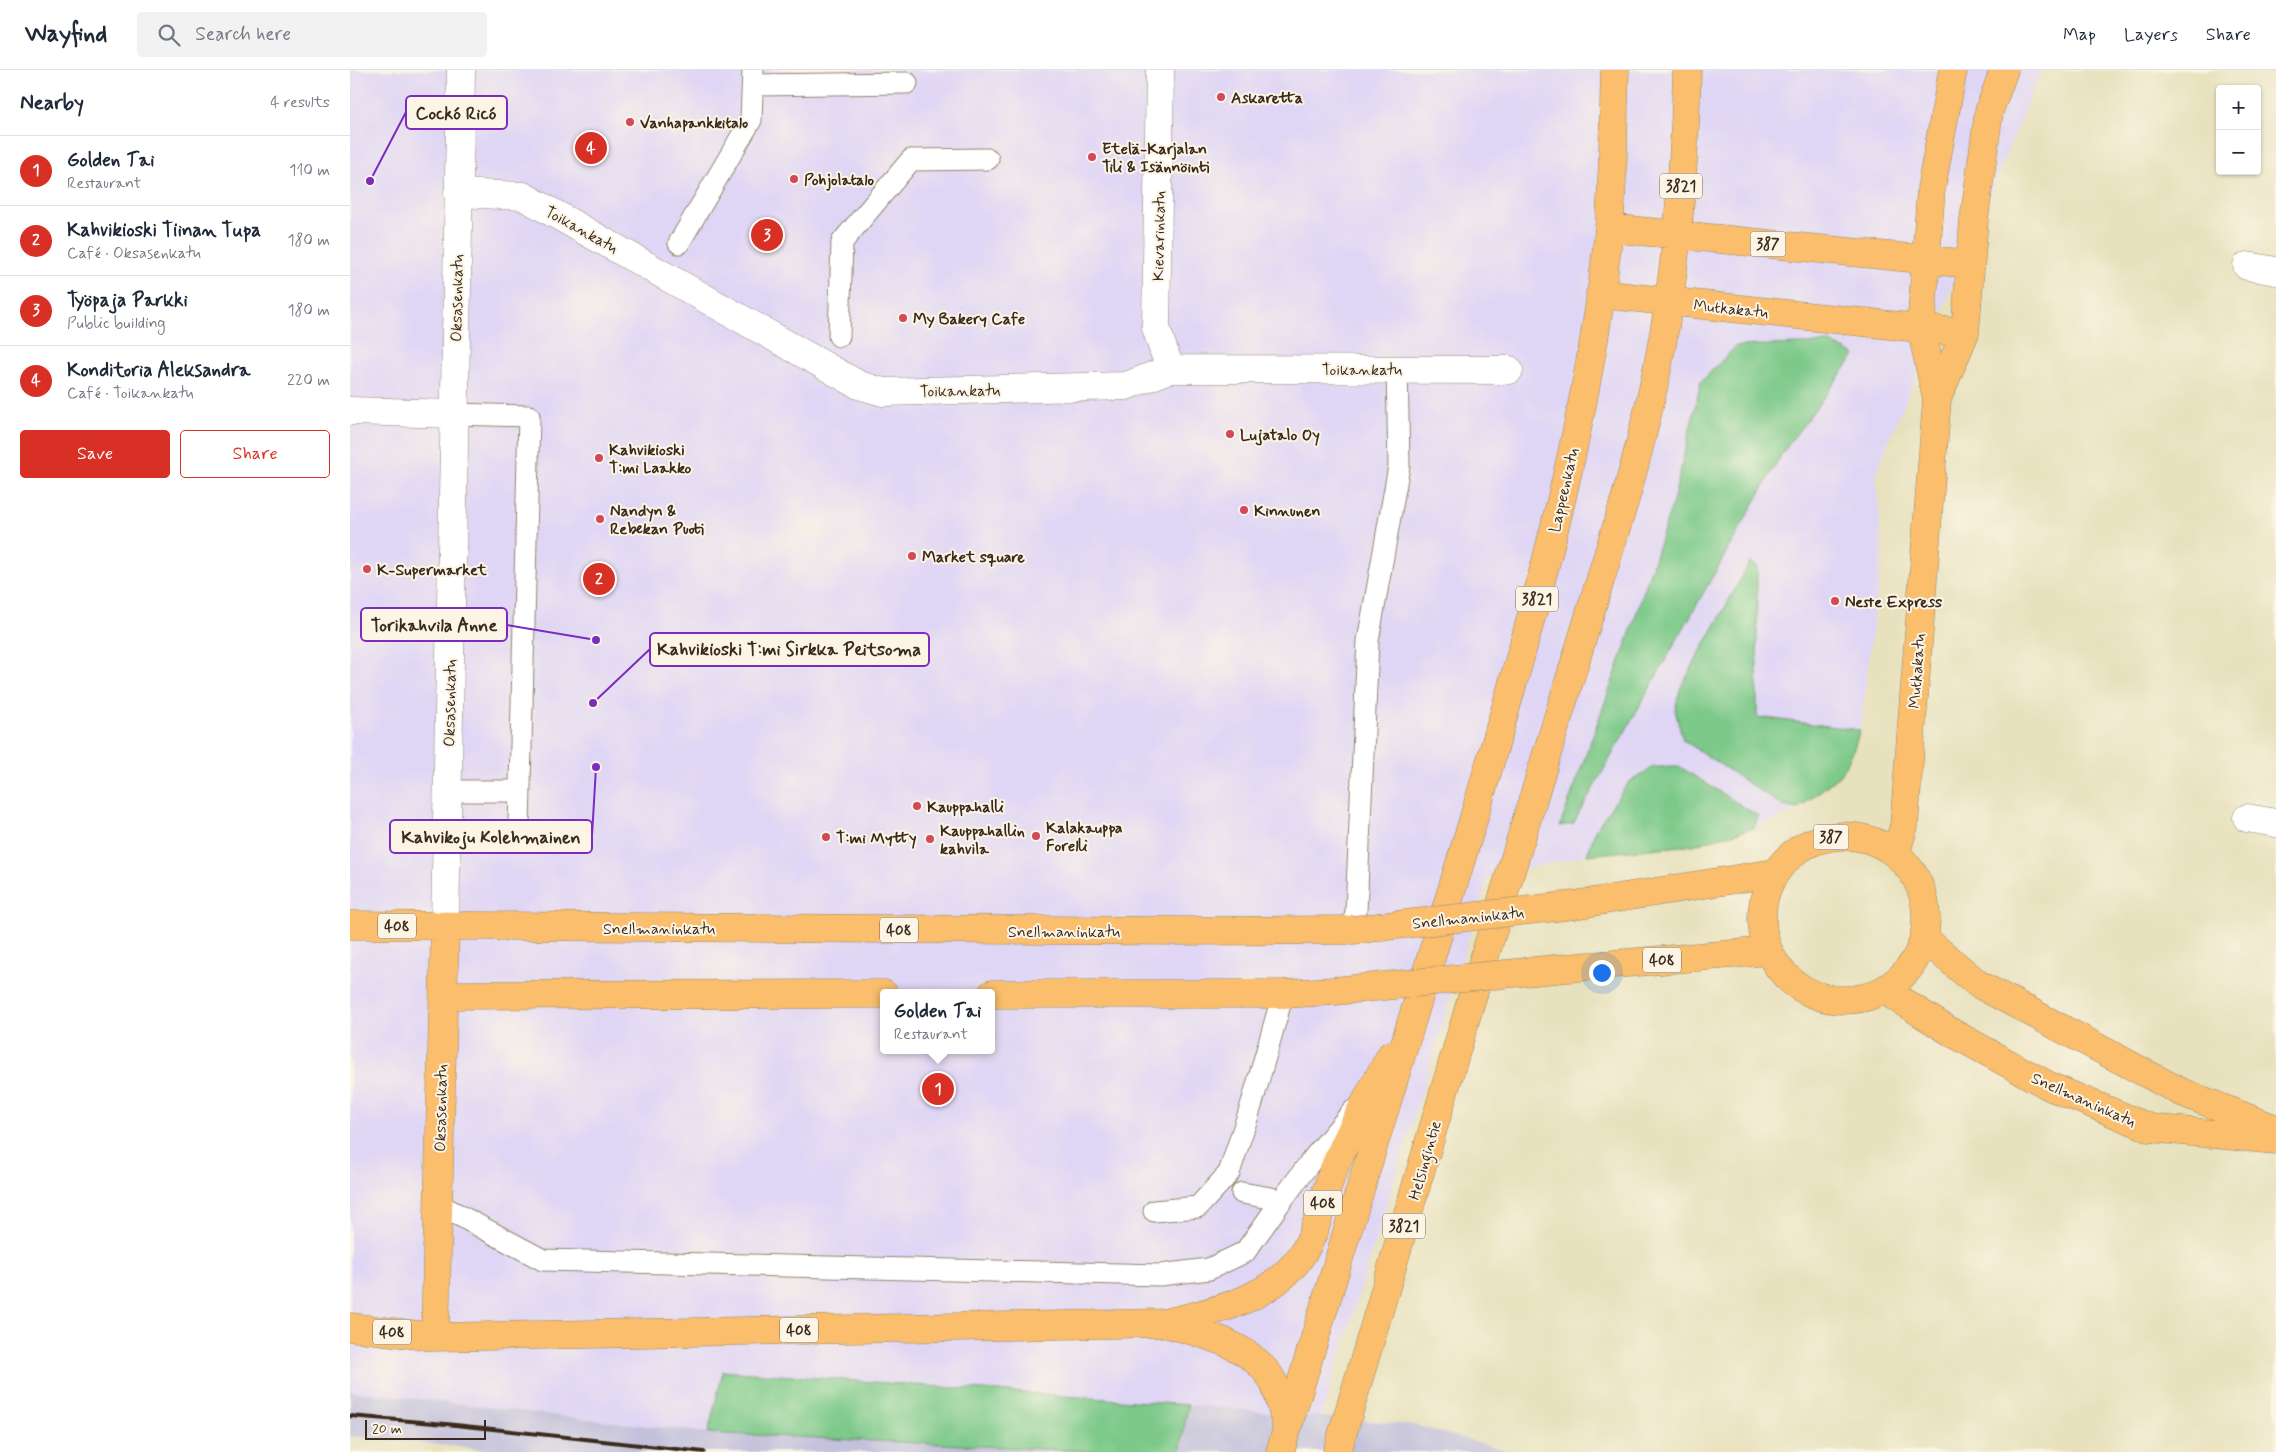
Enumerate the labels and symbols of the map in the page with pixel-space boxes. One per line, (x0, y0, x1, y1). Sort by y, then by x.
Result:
place label: Askaretta (1231, 88, 1303, 109)
marker: Askaretta (1215, 91, 1227, 103)
callout: Cockó Ricó (406, 96, 507, 129)
text: Cockó Ricó (416, 102, 497, 126)
place label: Vanhapankkitalo (640, 113, 748, 134)
marker: Vanhapankkitalo (624, 116, 636, 128)
pin: 4 (575, 129, 607, 167)
place label: Etelä-Karjalan Tili & Isännöinti (1102, 139, 1210, 178)
marker: Etelä-Karjalan Tili & Isännöinti (1086, 151, 1098, 163)
place label: Pohjolatalo (804, 170, 874, 191)
marker: Pohjolatalo (788, 173, 800, 185)
road number: 3821 (1660, 174, 1702, 198)
street label: Kievarinkatu (1148, 190, 1171, 281)
street label: Toikankatu (541, 202, 622, 259)
pin: 3 (751, 216, 783, 254)
road number: 387 (1750, 232, 1786, 256)
street label: Oksasenkatu (446, 253, 469, 342)
street label: Mutkakatu (1692, 295, 1770, 324)
place label: My Bakery Cafe (913, 309, 1025, 330)
marker: My Bakery Cafe (897, 312, 909, 324)
street label: Toikankatu (1322, 360, 1403, 381)
street label: Toikankatu (920, 380, 1001, 403)
place label: Lujatalo Oy (1240, 425, 1320, 446)
marker: Lujatalo Oy (1224, 428, 1236, 440)
place label: Kahvikioski T:mi Laakko (609, 440, 692, 479)
street label: Lappeenkatu (1545, 445, 1585, 535)
marker: Kahvikioski T:mi Laakko (593, 452, 605, 464)
place label: Nandyn & Rebekan Puoti (610, 501, 705, 540)
place label: Kinnunen (1254, 501, 1320, 522)
marker: Kinnunen (1238, 504, 1250, 516)
marker: Nandyn & Rebekan Puoti (594, 513, 606, 525)
place label: Market square (922, 547, 1025, 568)
marker: Market square (906, 550, 918, 562)
place label: K-Supermarket (377, 560, 487, 581)
pin: 2 (583, 560, 615, 598)
marker: K-Supermarket (361, 563, 373, 575)
road number: 3821 (1516, 586, 1558, 612)
place label: Neste Express (1845, 592, 1942, 613)
marker: Neste Express (1829, 595, 1841, 607)
callout: Torikahvila Anne (361, 608, 507, 641)
text: Torikahvila Anne (371, 614, 497, 638)
street label: Mutkakatu (1904, 632, 1931, 709)
callout: Kahvikioski T:mi Sirkka Peitsoma (650, 633, 929, 666)
text: Kahvikioski T:mi Sirkka Peitsoma (657, 638, 921, 662)
street label: Oksasenkatu (439, 658, 462, 747)
place label: Kauppahalli (927, 797, 1004, 818)
marker: Kauppahalli (911, 800, 923, 812)
place label: Kalakauppa Forelli (1046, 818, 1123, 857)
callout: Kahvikoju Kolehmainen (390, 820, 592, 853)
place label: Kauppahallin kahvila (940, 821, 1025, 860)
road number: 387 (1814, 824, 1848, 850)
text: Kahvikoju Kolehmainen (401, 826, 581, 850)
place label: T:mi Mytty (836, 828, 917, 849)
marker: Kalakauppa Forelli (1030, 830, 1042, 842)
marker: T:mi Mytty (820, 831, 832, 843)
marker: Kauppahallin kahvila (924, 833, 936, 845)
street label: Snellmaninkatu (1411, 902, 1526, 935)
road number: 408 (378, 914, 416, 938)
road number: 408 (880, 918, 918, 942)
street label: Snellmaninkatu (603, 919, 716, 940)
street label: Snellmaninkatu (1008, 922, 1121, 943)
road number: 408 (1643, 948, 1681, 972)
your location (1589, 960, 1615, 986)
street label: Oksasenkatu (430, 1063, 453, 1152)
street label: Snellmaninkatu (2028, 1068, 2139, 1133)
pin: 1 (922, 1070, 954, 1108)
street label: Helsingintie (1404, 1118, 1448, 1203)
road number: 408 (1304, 1190, 1342, 1216)
road number: 3821 (1383, 1214, 1425, 1238)
road number: 408 (780, 1318, 818, 1342)
road number: 408 (373, 1320, 411, 1344)
scale bar (365, 1417, 486, 1440)

